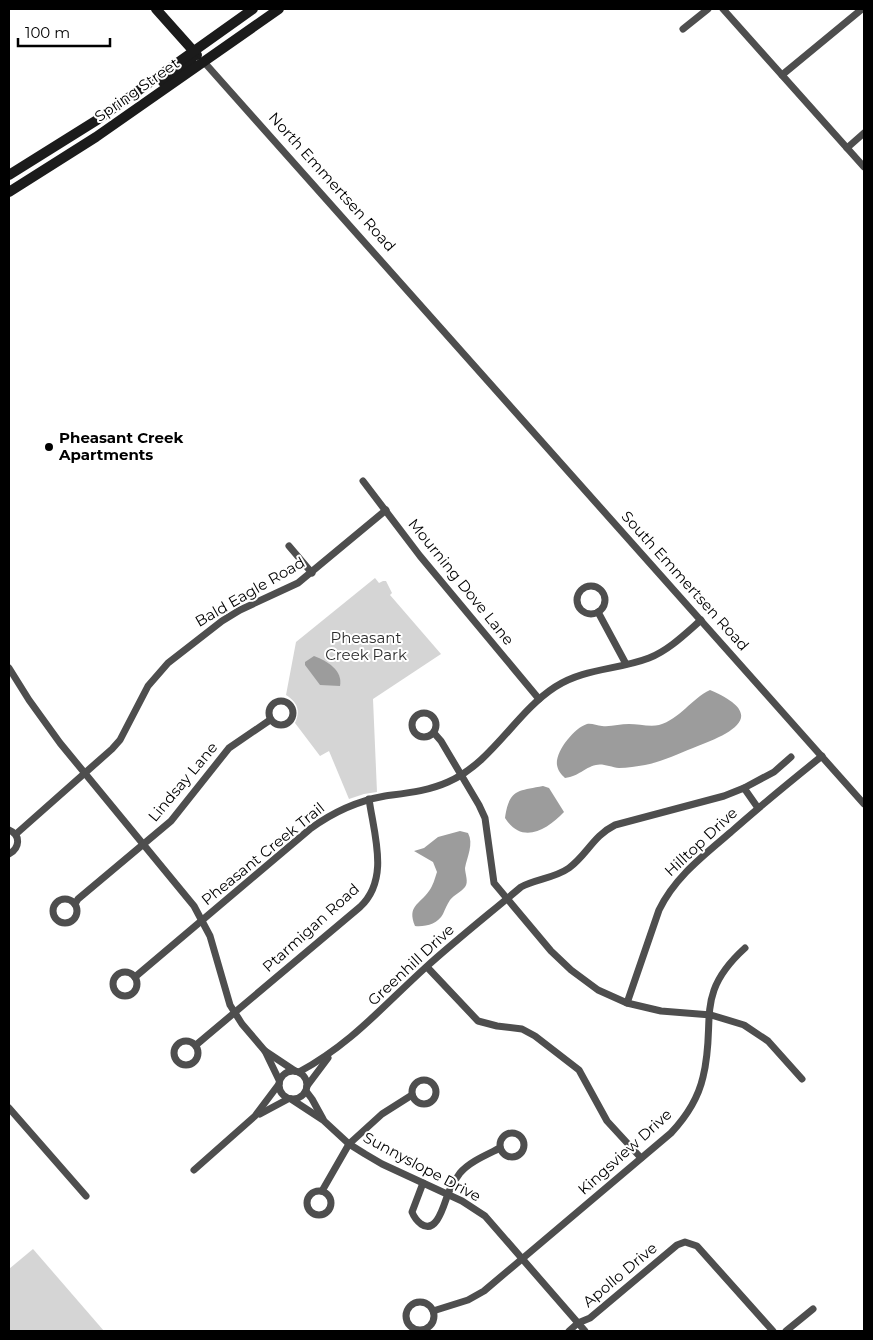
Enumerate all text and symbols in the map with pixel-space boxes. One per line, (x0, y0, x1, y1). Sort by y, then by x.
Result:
scale bar (18, 15, 110, 47)
text: 100 m (25, 23, 70, 42)
street label: Spring Street (91, 53, 183, 126)
street label: North Emmertsen Road (265, 108, 400, 255)
place label: Pheasant Creek Apartments (58, 428, 183, 464)
marker: Pheasant Creek Apartments (43, 441, 55, 453)
street label: South Emmertsen Road (617, 507, 753, 655)
street label: Mourning Dove Lane (404, 514, 518, 649)
street label: Bald Eagle Road (191, 552, 308, 631)
park label: Pheasant Creek Park (325, 628, 407, 664)
street label: Lindsay Lane (144, 738, 221, 825)
street label: Pheasant Creek Trail (197, 798, 328, 909)
street label: Hilltop Drive (660, 803, 741, 880)
street label: Ptarmigan Road (258, 879, 363, 976)
street label: Greenhill Drive (364, 920, 458, 1009)
street label: Kingsview Drive (574, 1104, 676, 1199)
street label: Sunnyslope Drive (360, 1128, 484, 1206)
street label: Apollo Drive (579, 1238, 661, 1311)

